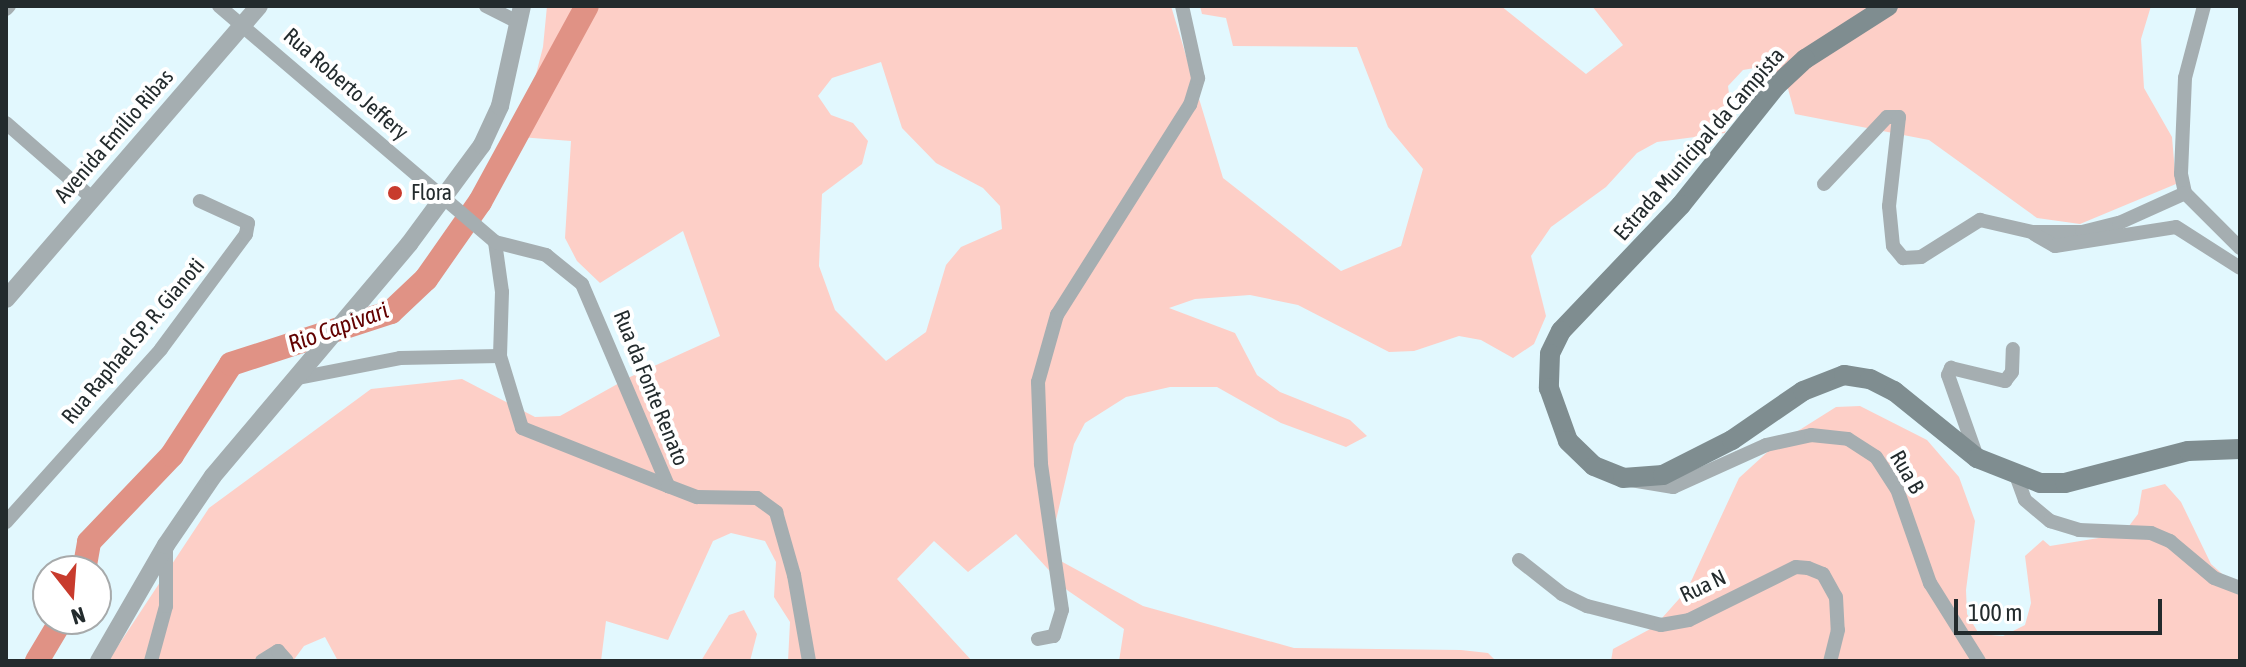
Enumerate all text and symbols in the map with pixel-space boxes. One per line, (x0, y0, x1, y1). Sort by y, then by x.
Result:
street label: Rua Roberto Jeffery (278, 23, 414, 145)
street label: Estrada Municipal da Campista (1608, 42, 1790, 246)
street label: Avenida Emílio Ribas (49, 64, 179, 208)
place label: Flora (411, 180, 452, 206)
marker: Flora (386, 184, 404, 202)
street label: Rua Raphael SP. R. Gianoti (56, 253, 210, 429)
water label: Rio Capivari (284, 296, 392, 358)
street label: Rua da Fonte Renato (608, 306, 694, 470)
street label: Rua B (1884, 446, 1930, 498)
north arrow (32, 555, 112, 635)
street label: Rua N (1676, 564, 1730, 608)
scale bar (1958, 583, 2166, 633)
text: 100 m (1968, 599, 2022, 626)
text: N (68, 602, 88, 630)

